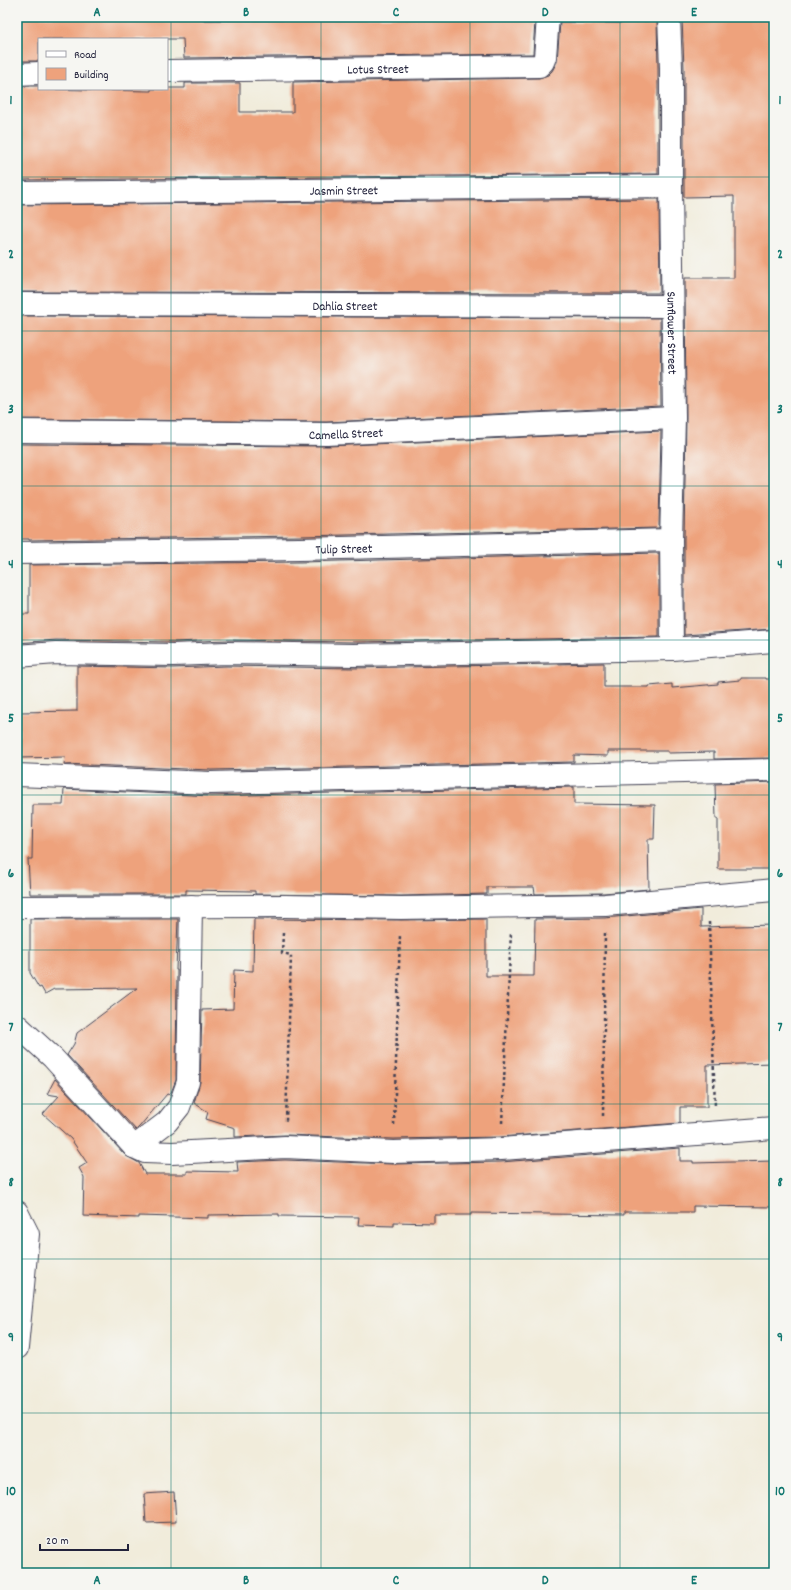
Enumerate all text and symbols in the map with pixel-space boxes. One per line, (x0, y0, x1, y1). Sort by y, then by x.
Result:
text: A (93, 4, 101, 23)
text: B (243, 4, 249, 23)
text: C (393, 4, 400, 23)
text: D (542, 4, 549, 23)
text: E (691, 4, 698, 23)
legend (38, 38, 168, 90)
text: Road (74, 47, 96, 64)
street label: Lotus Street (347, 61, 409, 81)
text: Building (74, 67, 109, 84)
text: 1 (10, 92, 13, 111)
text: 1 (779, 92, 782, 111)
street label: Jasmin Street (310, 182, 378, 202)
text: 2 (8, 246, 14, 265)
text: 2 (777, 246, 783, 265)
street label: Sunflower Street (660, 291, 680, 375)
street label: Dahlia Street (312, 298, 378, 317)
text: 3 (8, 401, 14, 420)
text: 3 (777, 401, 783, 420)
street label: Camella Street (309, 424, 384, 446)
street label: Tulip Street (315, 540, 373, 561)
text: 4 (8, 556, 14, 575)
text: 4 (777, 556, 783, 575)
text: 5 (8, 710, 14, 729)
text: 5 (777, 710, 783, 729)
text: 6 (8, 865, 15, 884)
text: 6 (777, 865, 784, 884)
text: 7 (9, 1019, 14, 1038)
text: 7 (778, 1019, 783, 1038)
text: 8 (8, 1174, 14, 1193)
text: 8 (777, 1174, 783, 1193)
text: 9 (8, 1329, 14, 1348)
text: 9 (777, 1329, 783, 1348)
text: 10 (6, 1483, 16, 1502)
text: 10 (775, 1483, 785, 1502)
scale bar (40, 1526, 128, 1552)
text: 20 m (46, 1533, 69, 1550)
text: A (93, 1572, 101, 1590)
text: B (243, 1572, 249, 1590)
text: C (393, 1572, 400, 1590)
text: D (542, 1572, 549, 1590)
text: E (691, 1572, 698, 1590)

